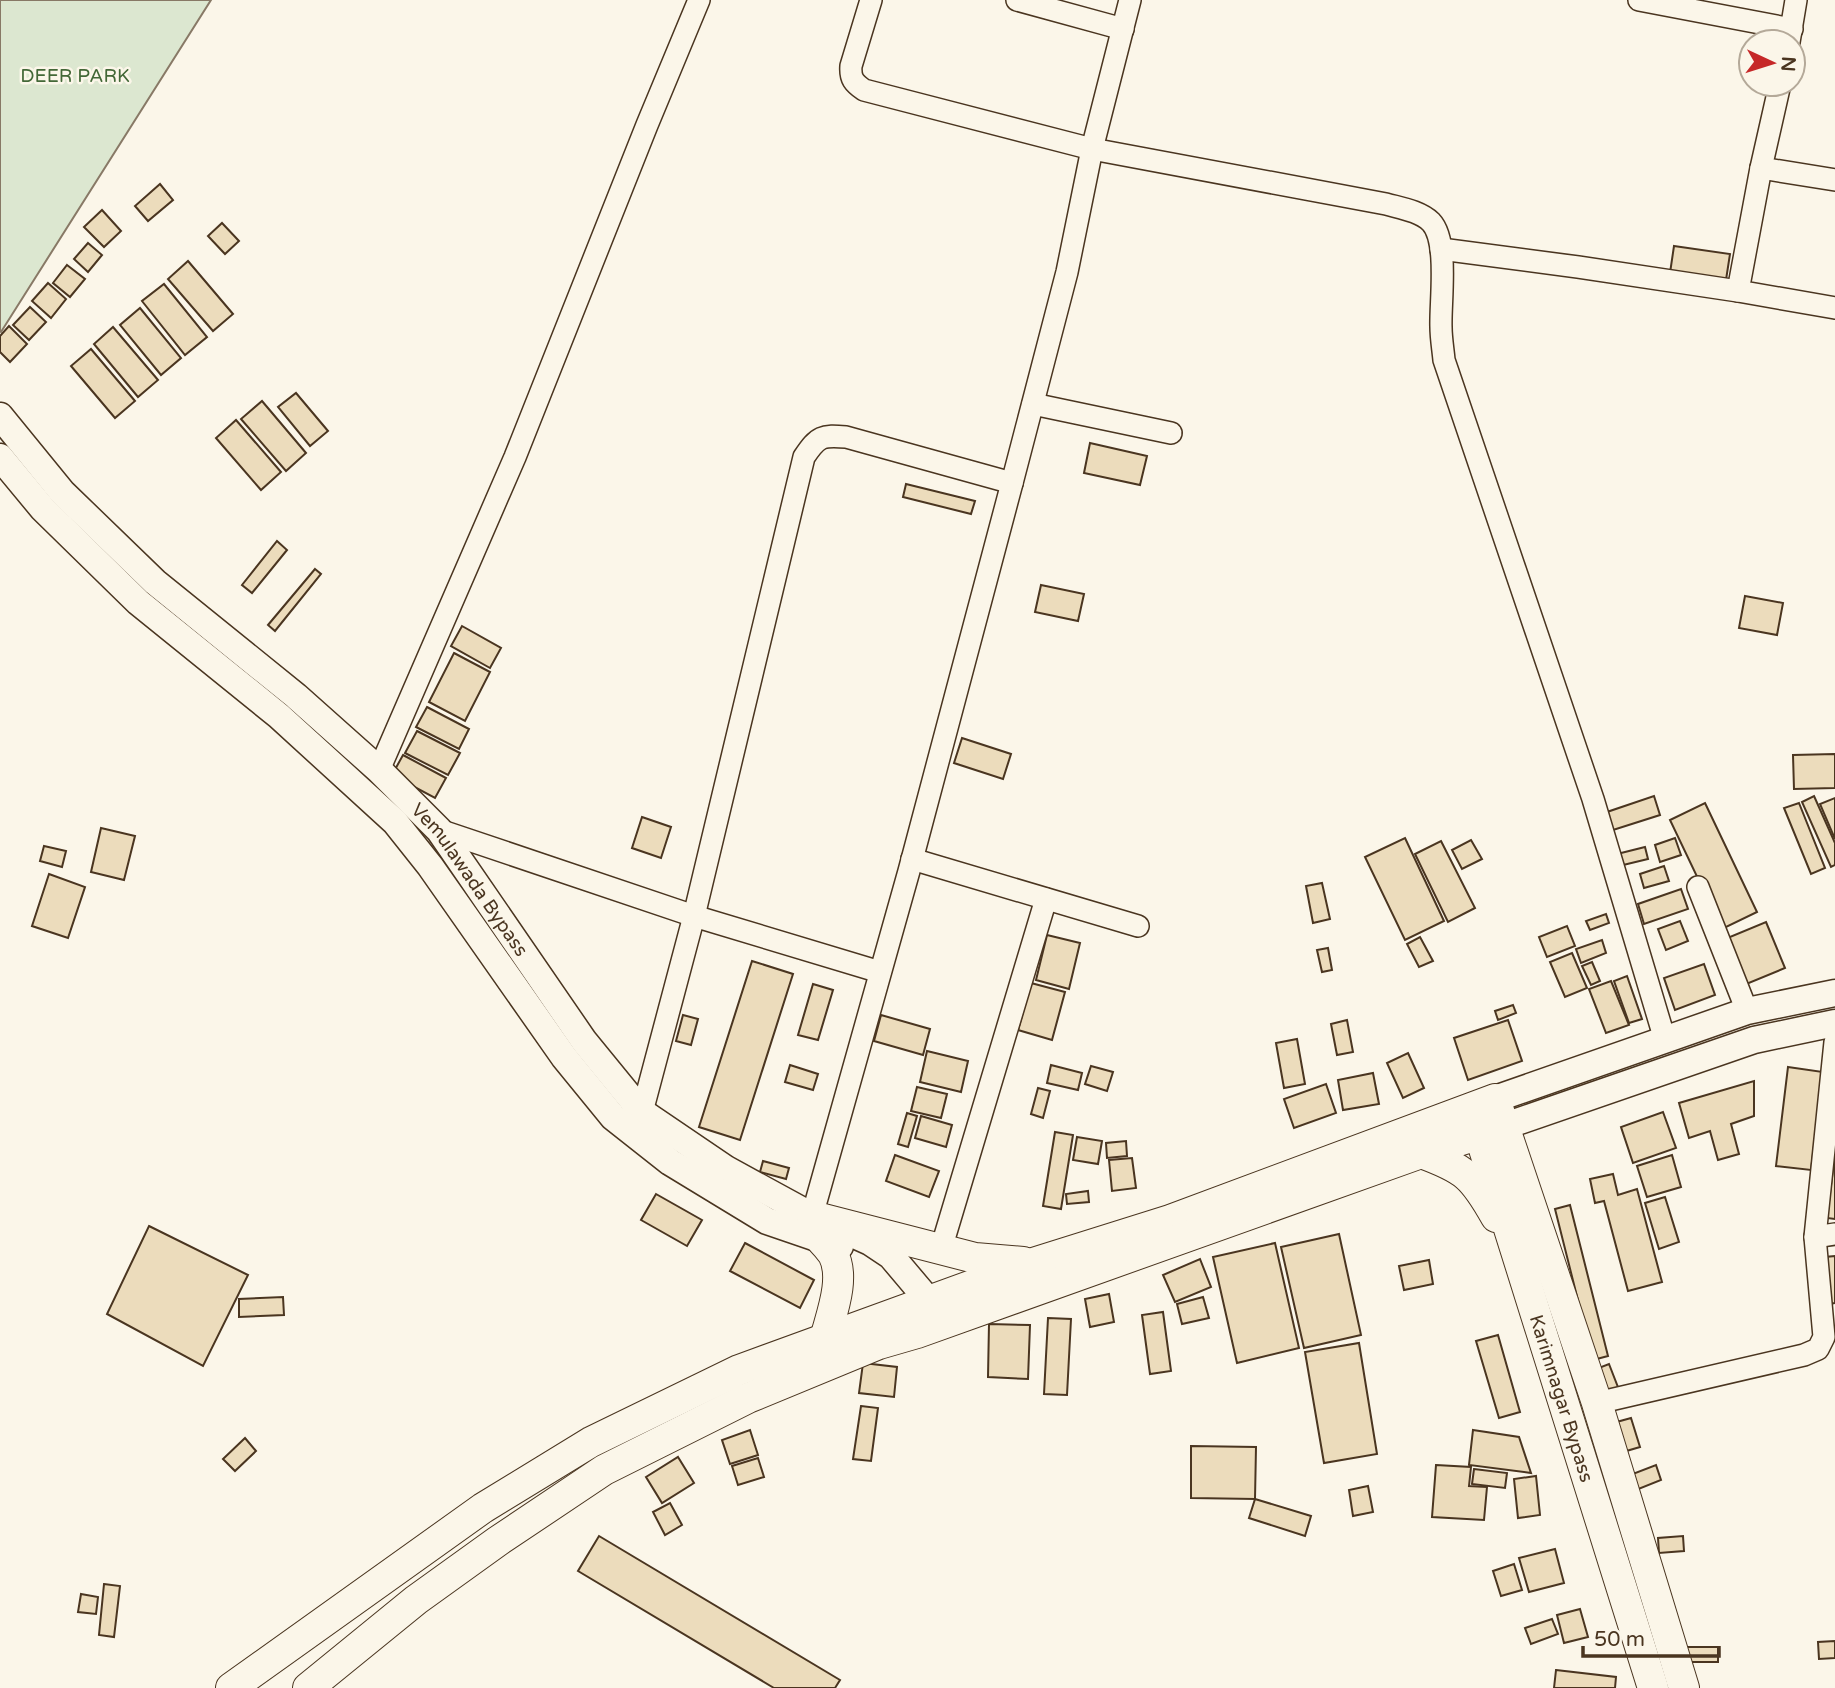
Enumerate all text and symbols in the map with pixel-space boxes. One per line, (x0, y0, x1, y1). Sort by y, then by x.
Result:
north arrow (1737, 28, 1807, 98)
text: N (1776, 56, 1799, 72)
park label: DEER PARK (20, 65, 130, 87)
street label: Vemulawada Bypass (406, 799, 532, 961)
street label: Karimnagar Bypass (1525, 1312, 1598, 1485)
scale bar (1583, 1614, 1720, 1658)
text: 50 m (1594, 1627, 1645, 1652)

